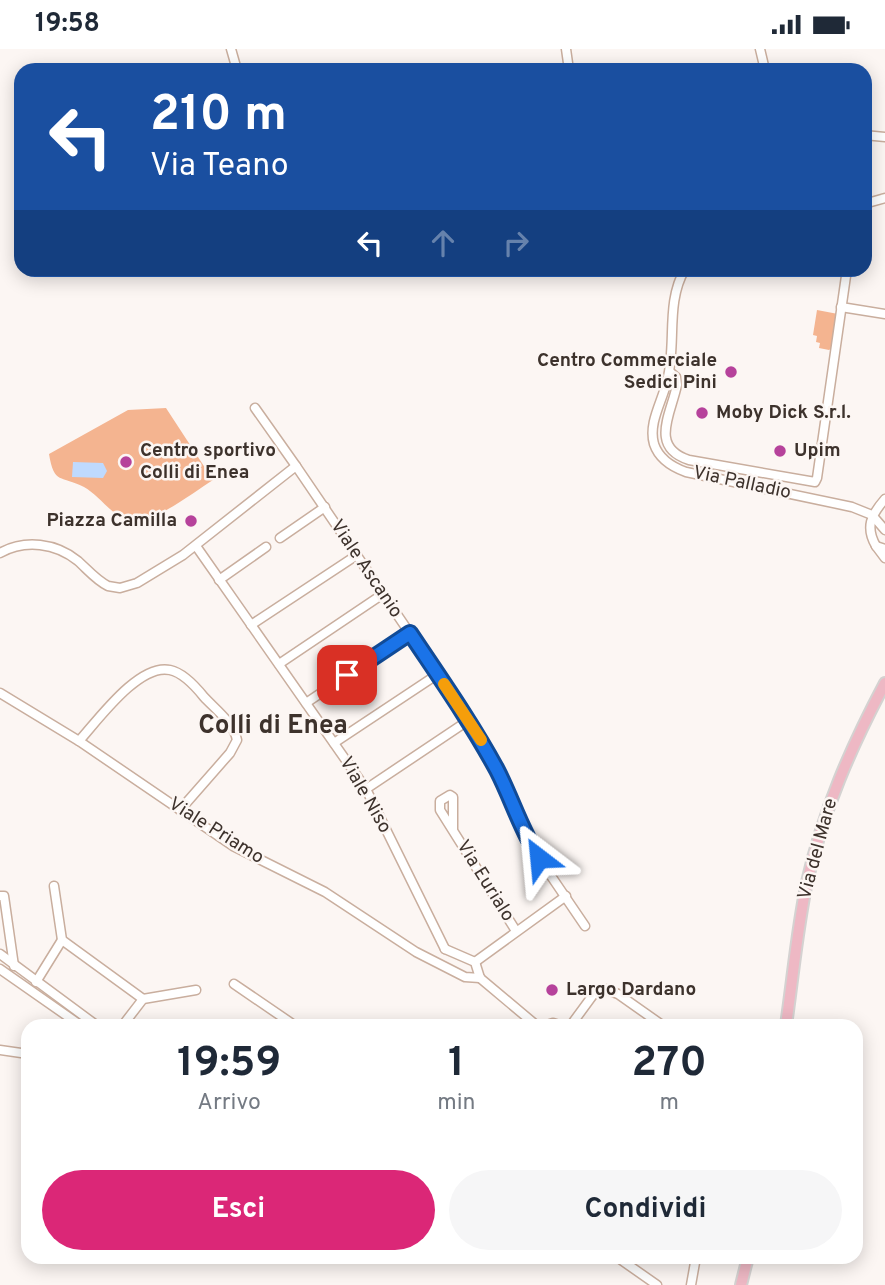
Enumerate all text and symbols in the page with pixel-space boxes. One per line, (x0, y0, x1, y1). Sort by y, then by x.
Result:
text: 19:58 (35, 8, 100, 41)
text: 210 m (150, 86, 287, 148)
icon: left (35, 91, 126, 182)
text: Via Teano (150, 147, 289, 187)
icon: left (351, 224, 389, 262)
icon: ahead (424, 224, 462, 262)
icon: right (497, 224, 535, 262)
place label: Centro Commerciale Sedici Pini (537, 349, 717, 395)
marker: Centro Commerciale Sedici Pini (723, 364, 739, 380)
place label: Moby Dick S.r.l. (716, 401, 851, 425)
marker: Moby Dick S.r.l. (694, 405, 710, 421)
place label: Centro sportivo Colli di Enea (140, 439, 276, 485)
place label: Upim (794, 439, 841, 463)
marker: Upim (772, 443, 788, 459)
marker: Centro sportivo Colli di Enea (118, 454, 134, 470)
street label: Via Palladio (691, 461, 793, 505)
place label: Piazza Camilla (46, 509, 177, 533)
marker: Piazza Camilla (183, 513, 199, 529)
street label: Viale Ascanio (324, 515, 408, 623)
pin (317, 645, 377, 705)
icon: arrive (328, 656, 366, 694)
district label: Colli di Enea (198, 710, 348, 743)
street label: Viale Niso (333, 752, 397, 838)
street label: Viale Priamo (164, 792, 268, 870)
street label: Via del Mare (793, 796, 843, 902)
position arrow (502, 821, 576, 895)
street label: Via Eurialo (451, 836, 519, 926)
place label: Largo Dardano (566, 978, 696, 1002)
marker: Largo Dardano (544, 982, 560, 998)
text: 19:59 (177, 1038, 281, 1091)
text: 1 (448, 1038, 465, 1091)
text: 270 (632, 1038, 707, 1091)
text: Arrivo (197, 1089, 261, 1118)
text: min (437, 1089, 476, 1118)
text: m (660, 1089, 679, 1118)
button: Esci (42, 1170, 435, 1250)
button: Condividi (449, 1170, 842, 1250)

